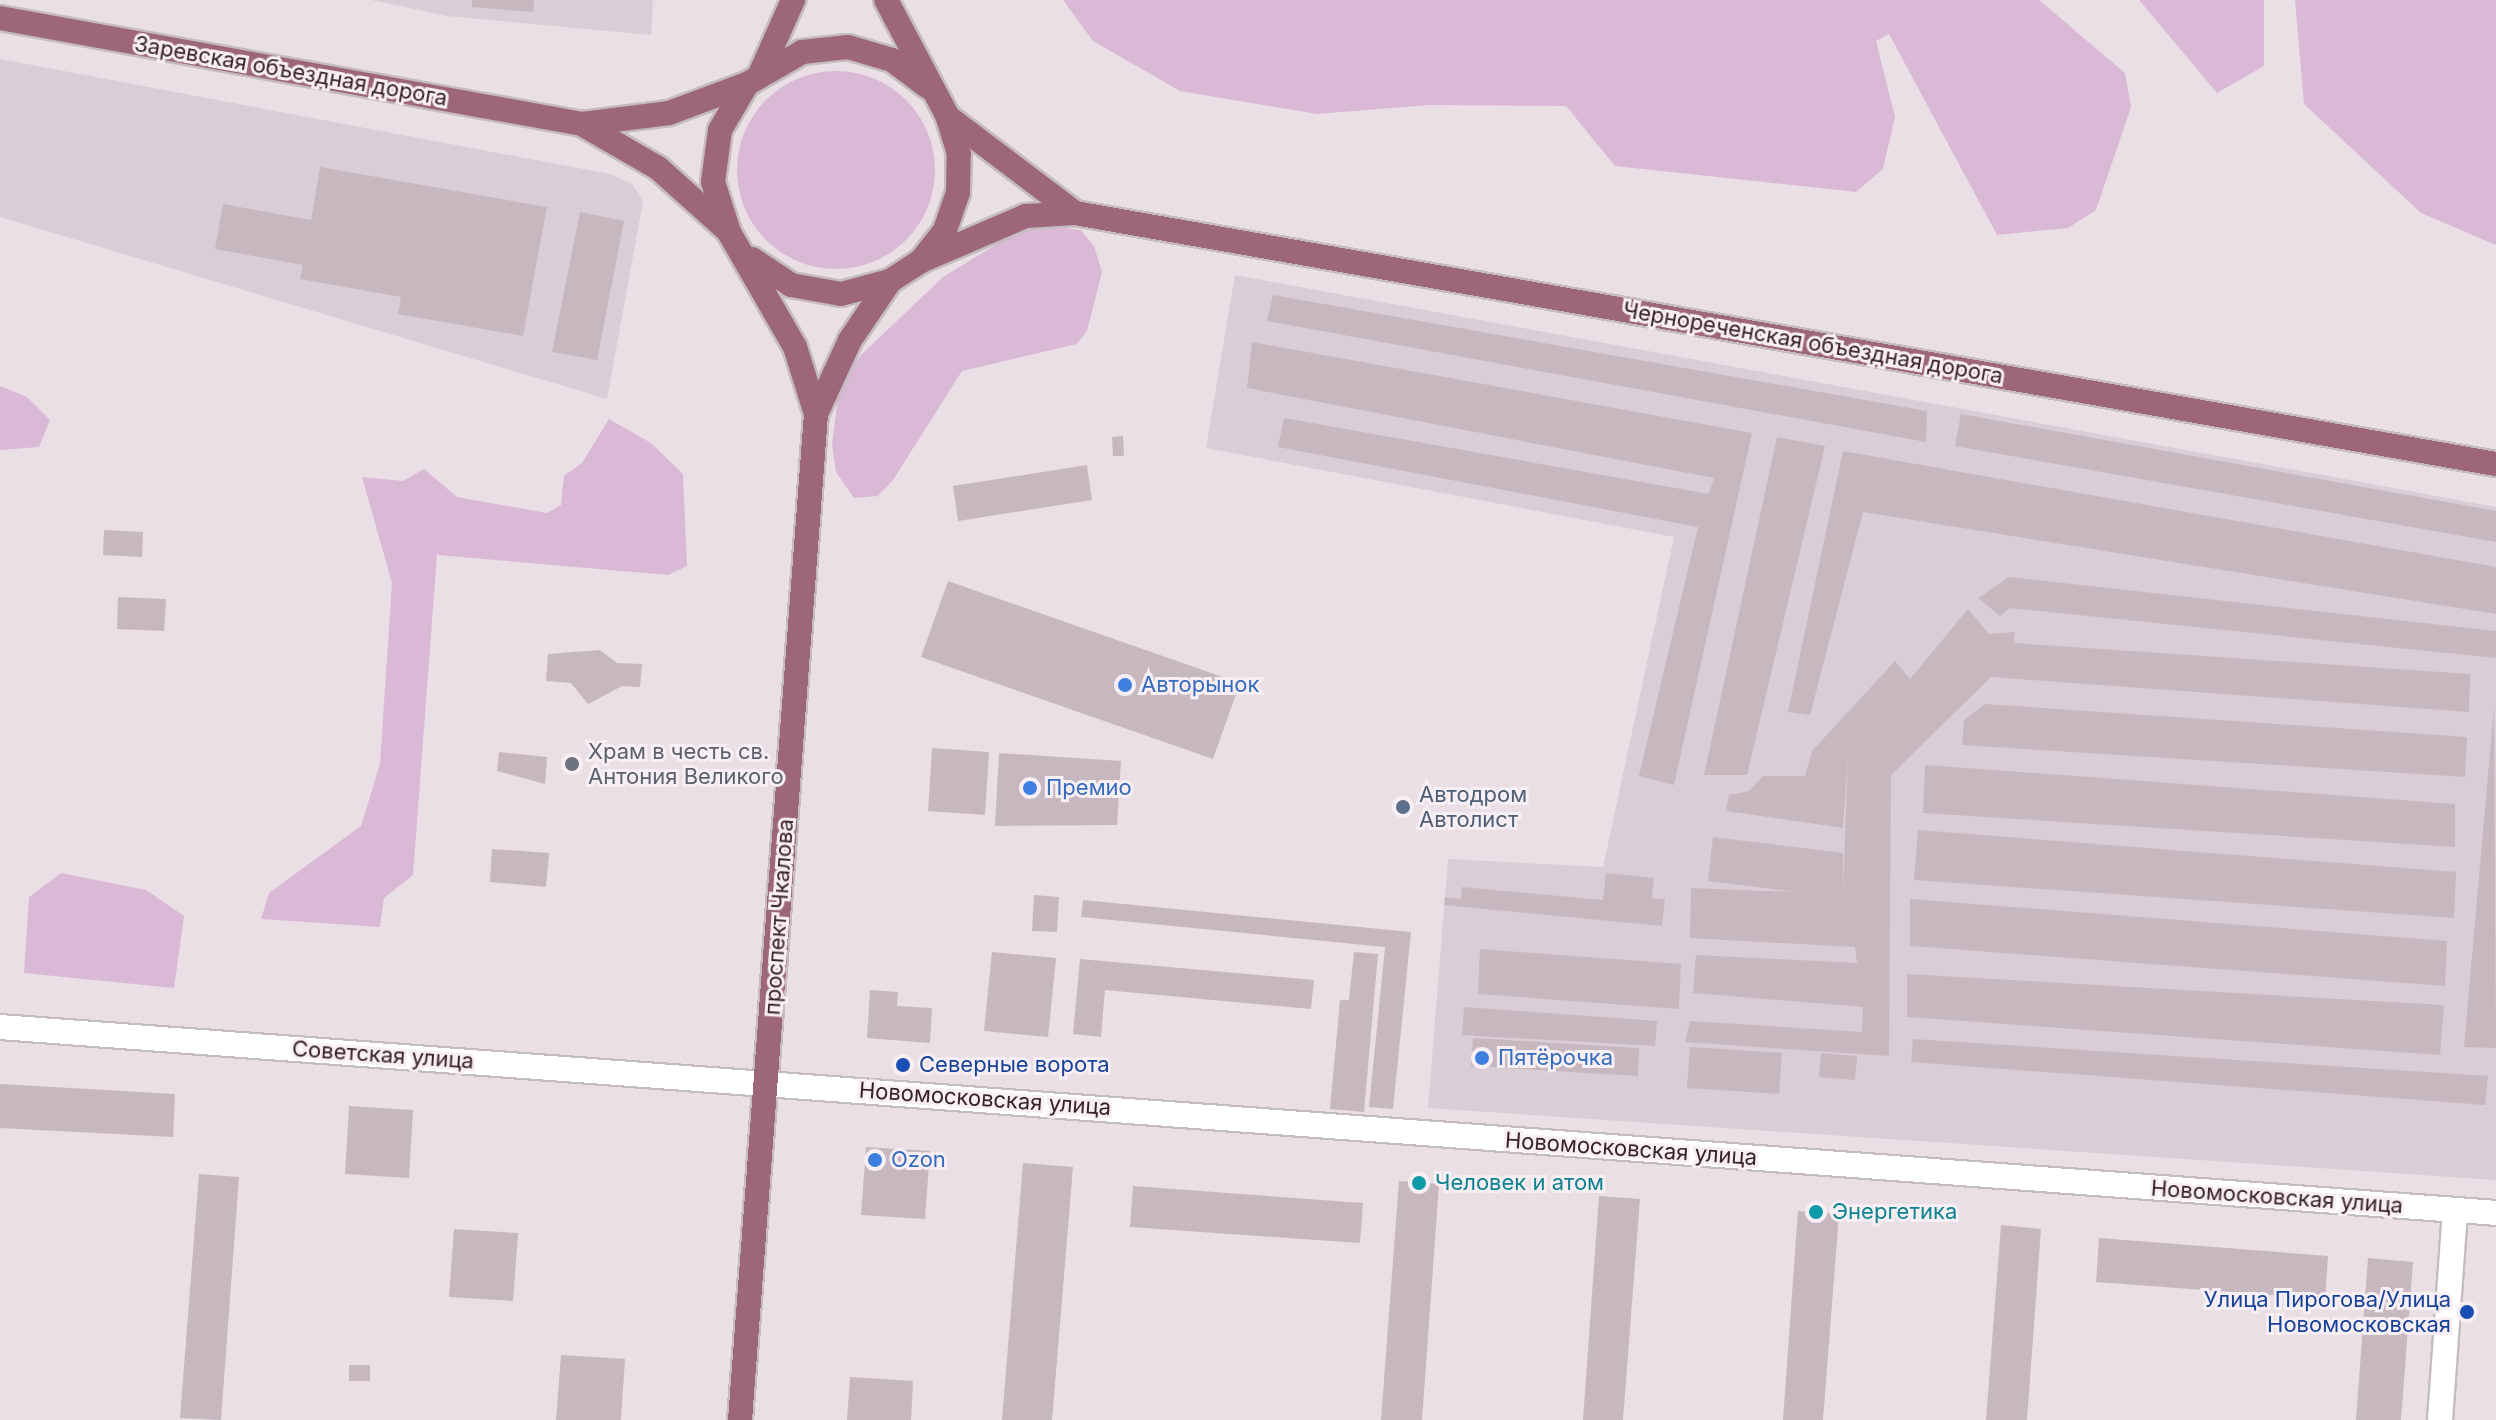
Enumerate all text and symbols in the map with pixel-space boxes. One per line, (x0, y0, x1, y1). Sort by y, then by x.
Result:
street label: Заревская объездная дорога (133, 30, 449, 112)
street label: Чернореченская объездная дорога (1621, 297, 2005, 389)
place label: Авторынок (1141, 672, 1259, 698)
marker: Авторынок (1116, 676, 1134, 694)
place label: Храм в честь св. Антония Великого (588, 738, 784, 790)
marker: Храм в честь св. Антония Великого (563, 755, 581, 773)
place label: Премио (1046, 775, 1132, 801)
marker: Премио (1021, 779, 1039, 797)
place label: Автодром Автолист (1419, 781, 1527, 832)
marker: Автодром Автолист (1394, 798, 1412, 816)
street label: проспект Чкалова (759, 818, 799, 1016)
street label: Советская улица (291, 1035, 475, 1075)
place label: Пятёрочка (1498, 1045, 1613, 1071)
marker: Пятёрочка (1473, 1049, 1491, 1067)
place label: Северные ворота (919, 1052, 1110, 1078)
marker: Северные ворота (894, 1056, 912, 1074)
street label: Новомосковская улица (858, 1077, 1112, 1121)
street label: Новомосковская улица (1504, 1127, 1758, 1171)
place label: Ozon (891, 1147, 946, 1173)
marker: Ozon (866, 1151, 884, 1169)
place label: Человек и атом (1435, 1170, 1604, 1196)
marker: Человек и атом (1410, 1174, 1428, 1192)
street label: Новомосковская улица (2150, 1175, 2404, 1219)
place label: Энергетика (1832, 1199, 1957, 1225)
marker: Энергетика (1807, 1203, 1825, 1221)
place label: Улица Пирогова/Улица Новомосковская (2204, 1286, 2451, 1338)
marker: Улица Пирогова/Улица Новомосковская (2458, 1303, 2476, 1321)

